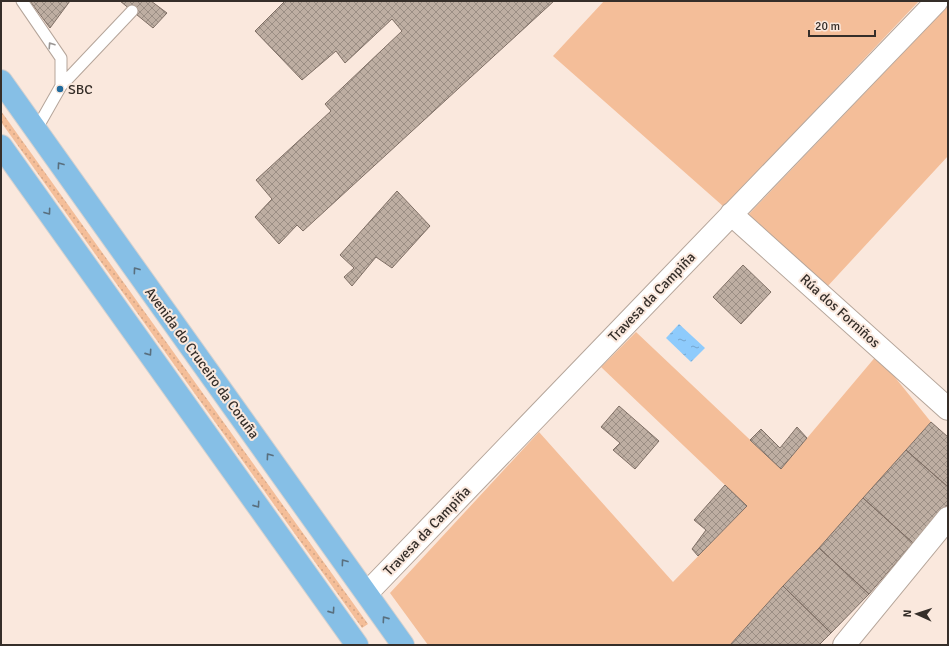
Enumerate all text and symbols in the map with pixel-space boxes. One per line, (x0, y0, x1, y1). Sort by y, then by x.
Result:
scale bar (809, 12, 875, 38)
text: 20 m (815, 19, 840, 34)
one-way arrow (48, 42, 56, 49)
place label: SBC (68, 81, 93, 98)
marker: SBC (55, 84, 65, 94)
one-way arrow (58, 162, 65, 169)
one-way arrow (43, 207, 50, 214)
street label: Travesa da Campiña (605, 249, 699, 345)
one-way arrow (134, 268, 141, 275)
street label: Rúa dos Forniños (797, 271, 883, 351)
street label: Avenida do Cruceiro da Coruña (141, 284, 263, 442)
one-way arrow (144, 349, 151, 356)
one-way arrow (266, 453, 274, 460)
street label: Travesa da Campiña (380, 483, 474, 579)
one-way arrow (252, 501, 260, 508)
one-way arrow (342, 559, 349, 566)
north arrow (897, 594, 937, 634)
one-way arrow (327, 607, 335, 614)
text: N (901, 609, 914, 618)
one-way arrow (382, 616, 390, 623)

